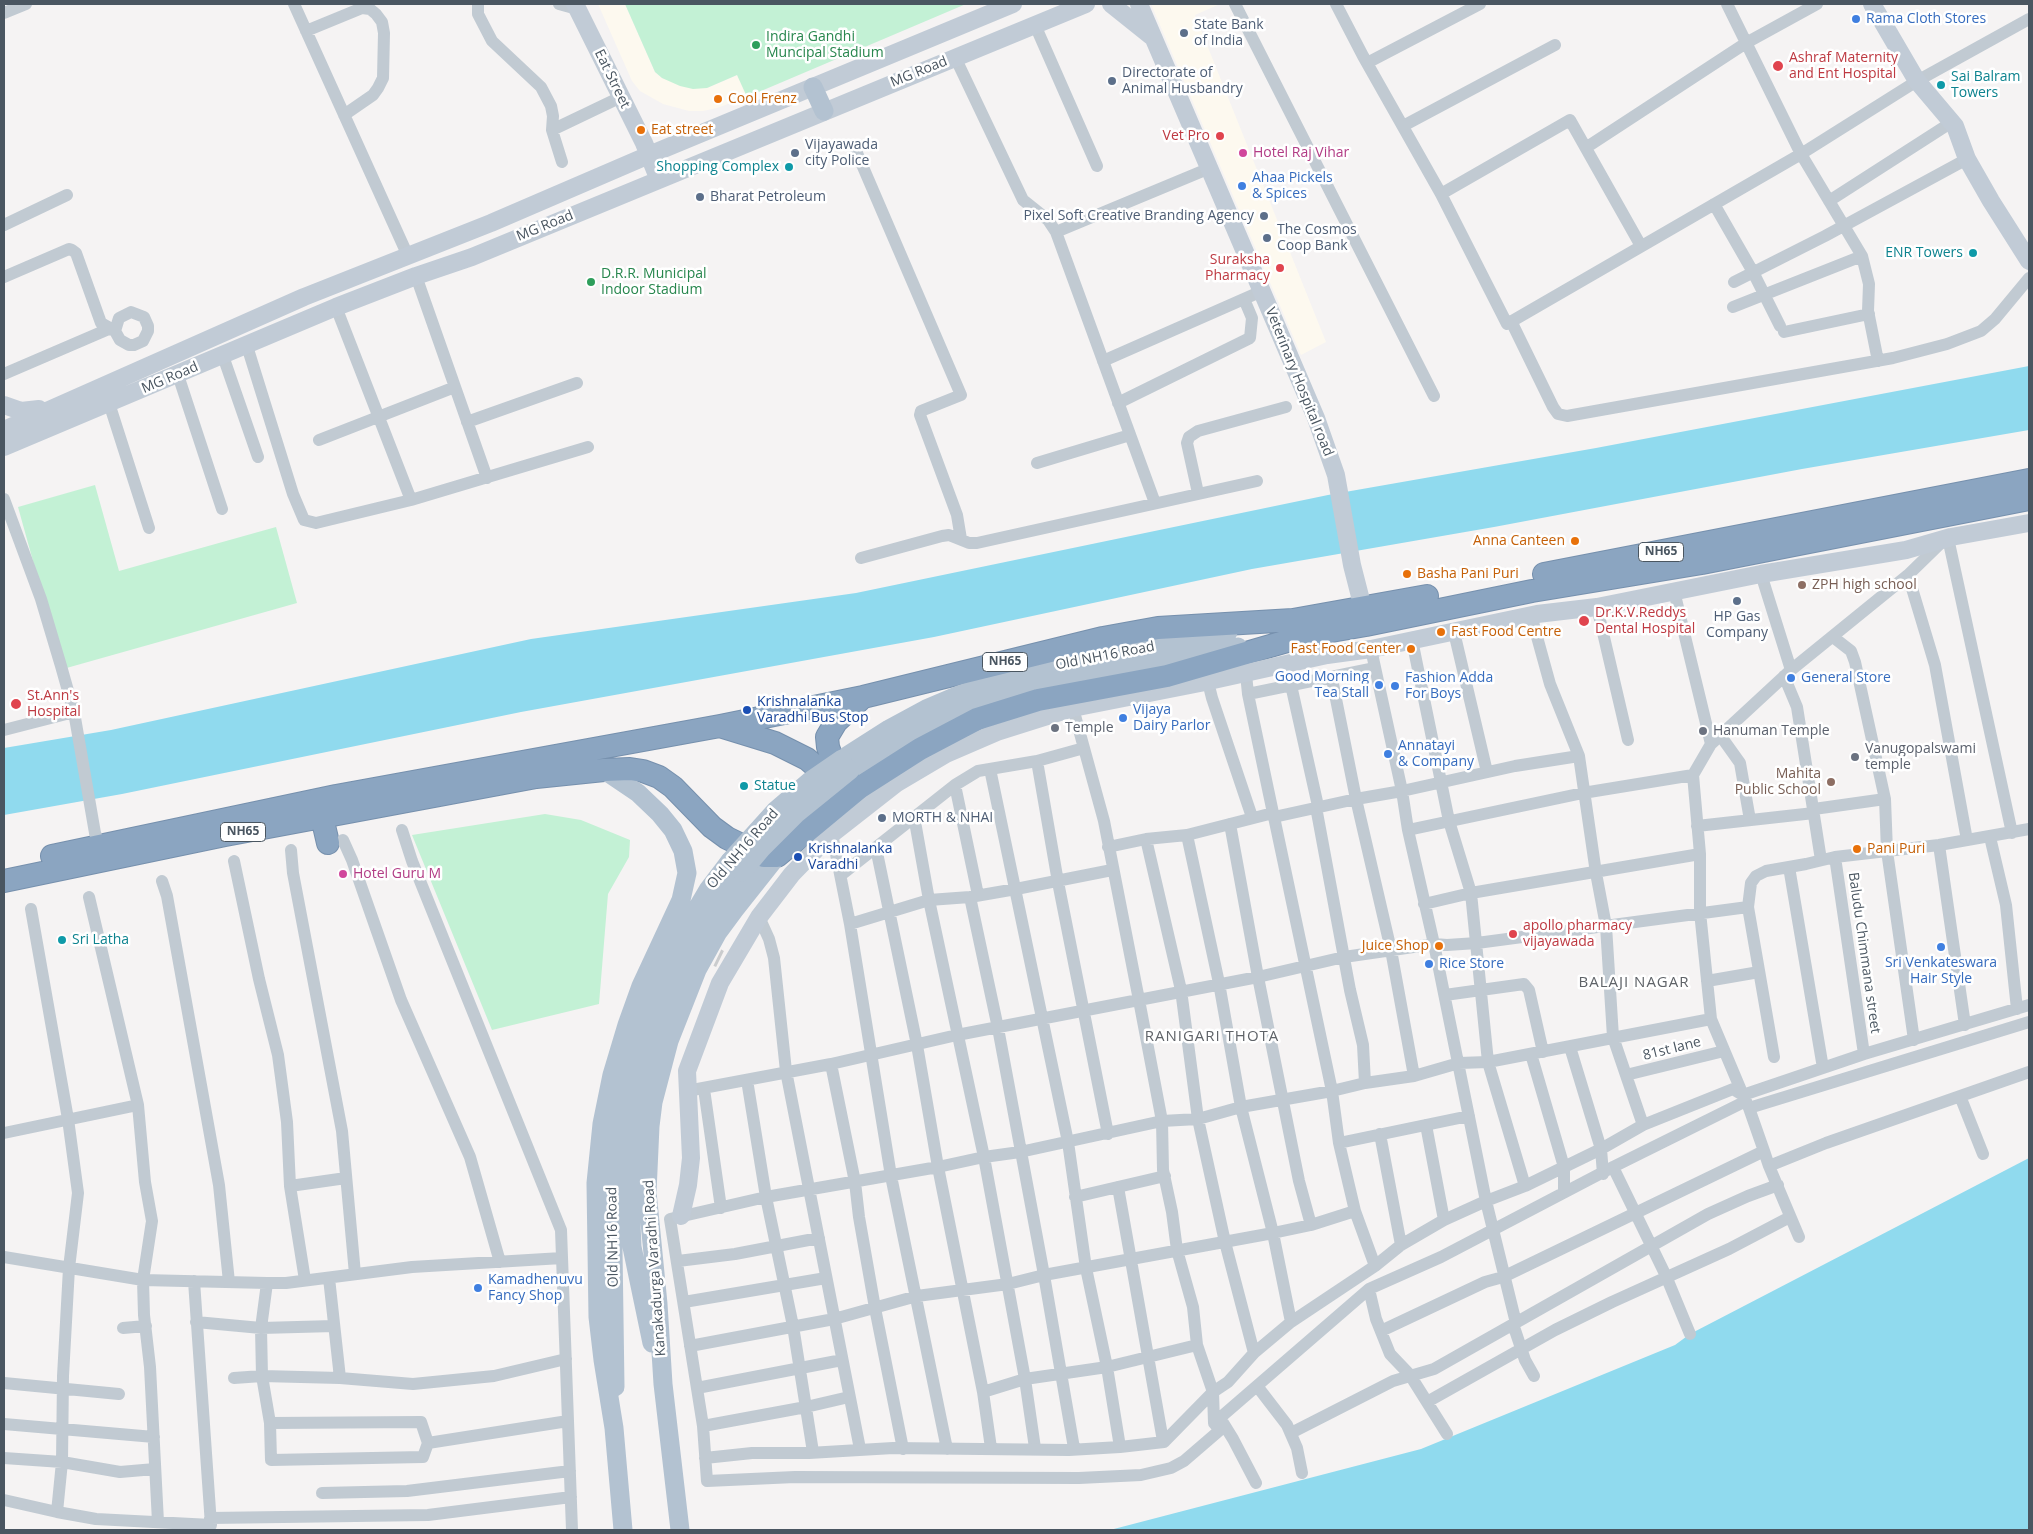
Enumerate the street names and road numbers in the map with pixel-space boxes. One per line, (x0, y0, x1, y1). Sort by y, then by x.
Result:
street label: Eat Street (591, 47, 633, 111)
street label: MG Road (888, 53, 950, 91)
street label: MG Road (514, 207, 576, 245)
street label: Veterinary Hospital road (1261, 305, 1337, 459)
street label: MG Road (139, 359, 201, 397)
road number: NH65 (1638, 542, 1684, 562)
street label: Old NH16 Road (1054, 638, 1156, 674)
road number: NH65 (982, 652, 1028, 672)
street label: Old NH16 Road (704, 806, 782, 892)
road number: NH65 (220, 822, 266, 842)
street label: Baludu Chimmana street (1844, 871, 1884, 1035)
street label: 81st lane (1641, 1034, 1703, 1064)
street label: Kanakadurga Varadhi Road (640, 1179, 670, 1357)
street label: Old NH16 Road (604, 1187, 622, 1287)

